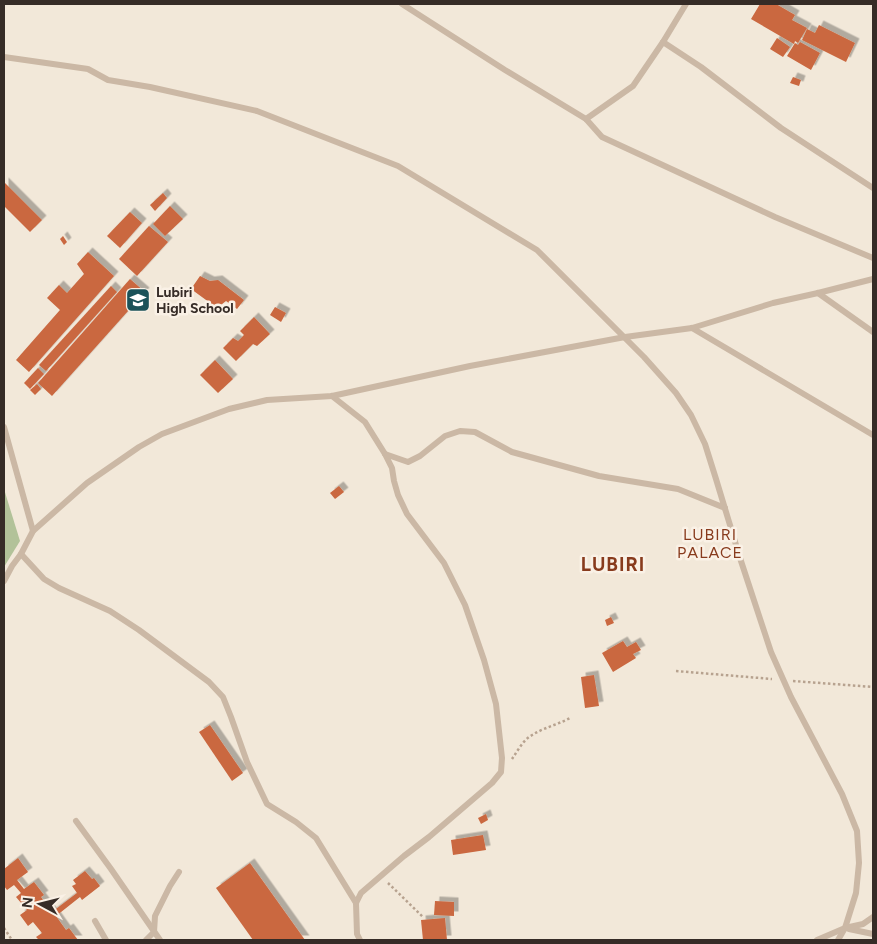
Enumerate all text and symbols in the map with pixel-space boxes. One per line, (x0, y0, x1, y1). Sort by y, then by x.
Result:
place label: Lubiri High School (156, 284, 234, 317)
school or university icon: Lubiri High School (125, 287, 151, 313)
district label: LUBIRI PALACE (677, 525, 743, 562)
district label: LUBIRI (581, 553, 645, 576)
north arrow (15, 879, 65, 929)
text: N (18, 896, 37, 909)

